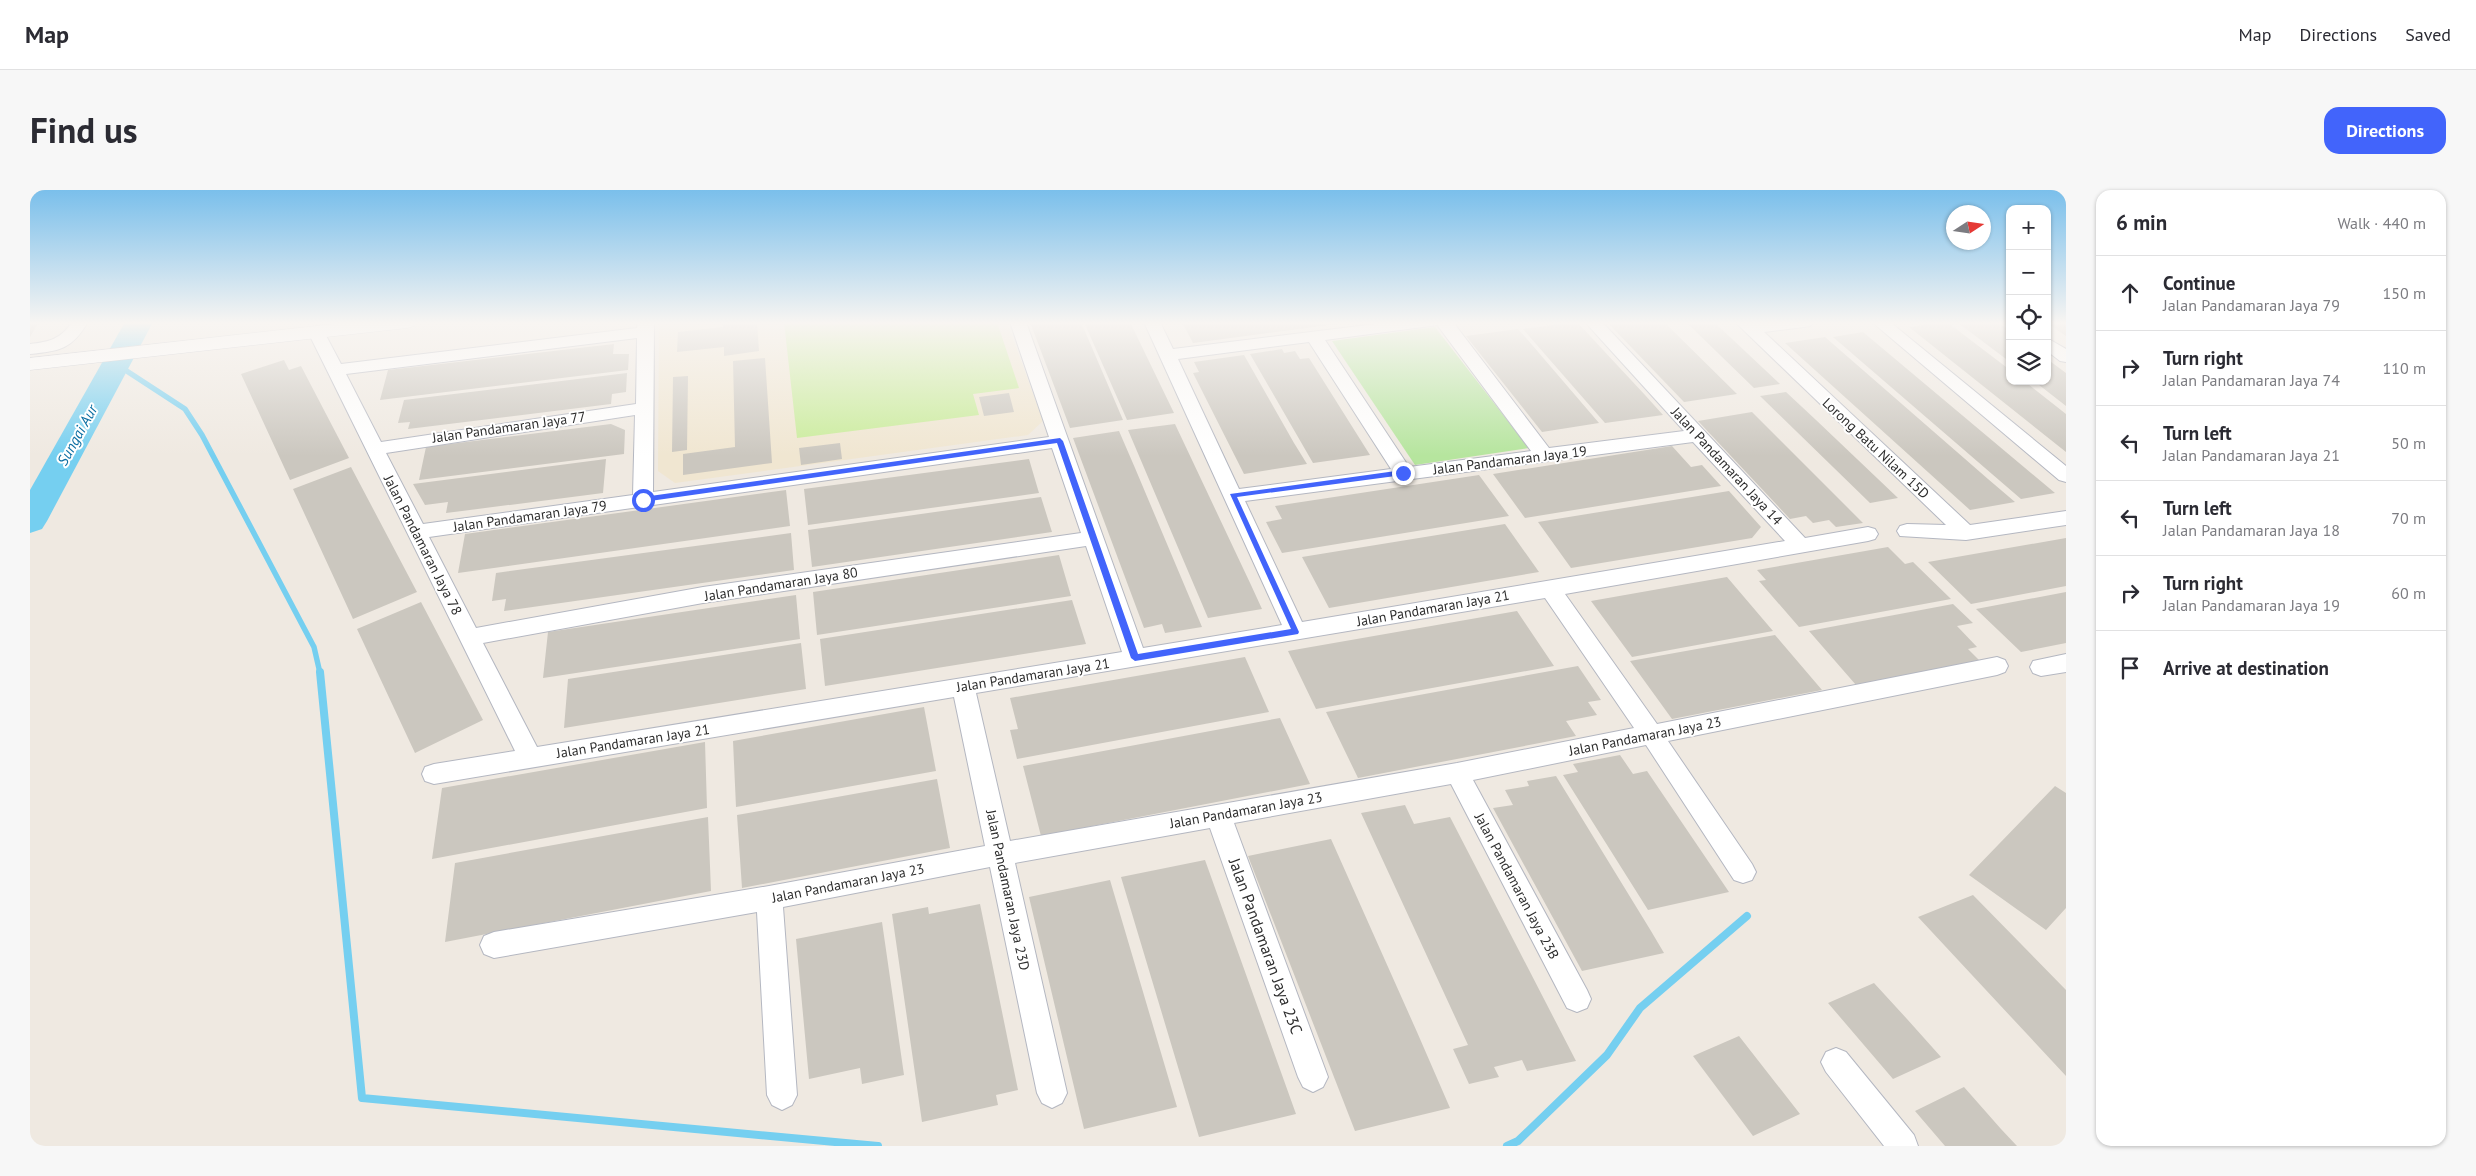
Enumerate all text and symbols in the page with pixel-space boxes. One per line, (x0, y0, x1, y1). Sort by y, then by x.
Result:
text: Map (25, 19, 69, 50)
text: Map (2239, 23, 2271, 46)
text: Directions (2299, 23, 2377, 46)
text: Saved (2405, 23, 2451, 46)
text: Find us (30, 107, 138, 153)
button: Directions (2324, 107, 2446, 154)
north arrow (1946, 205, 1991, 250)
map controls (2006, 205, 2051, 385)
button: + (2006, 205, 2051, 250)
text: 6 min (2116, 209, 2167, 236)
text: Walk · 440 m (2337, 213, 2426, 233)
button: − (2006, 250, 2051, 295)
text: Continue (2163, 271, 2235, 295)
icon: ahead (2116, 279, 2144, 307)
text: 150 m (2383, 283, 2426, 303)
button: locate (2006, 295, 2051, 340)
text: Jalan Pandamaran Jaya 79 (2163, 295, 2340, 315)
button: layers (2006, 340, 2051, 385)
text: Turn right (2163, 346, 2243, 370)
icon: right (2116, 354, 2144, 382)
text: 110 m (2383, 358, 2426, 378)
text: Jalan Pandamaran Jaya 74 (2163, 370, 2340, 390)
street label: Lorong Batu Nilam 15D (1819, 394, 1933, 502)
water label: Sungai Aur (53, 400, 102, 469)
street label: Jalan Pandamaran Jaya 14 (1667, 403, 1787, 529)
street label: Jalan Pandamaran Jaya 77 (430, 407, 587, 447)
text: Turn left (2163, 421, 2232, 445)
icon: left (2116, 429, 2144, 457)
text: 50 m (2391, 433, 2426, 453)
street label: Jalan Pandamaran Jaya 19 (1431, 442, 1588, 478)
text: Jalan Pandamaran Jaya 21 (2163, 445, 2340, 465)
route end (1392, 462, 1415, 485)
street label: Jalan Pandamaran Jaya 78 (379, 471, 466, 618)
route start (632, 489, 655, 512)
street label: Jalan Pandamaran Jaya 79 (451, 496, 608, 536)
text: Turn left (2163, 496, 2232, 520)
icon: left (2116, 504, 2144, 532)
text: 70 m (2391, 508, 2426, 528)
text: Jalan Pandamaran Jaya 18 (2163, 520, 2340, 540)
street label: Jalan Pandamaran Jaya 80 (702, 563, 859, 605)
text: Turn right (2163, 571, 2243, 595)
icon: right (2116, 579, 2144, 607)
text: 60 m (2391, 583, 2426, 603)
street label: Jalan Pandamaran Jaya 21 (1354, 586, 1511, 630)
text: Jalan Pandamaran Jaya 19 (2163, 595, 2340, 615)
street label: Jalan Pandamaran Jaya 21 (954, 654, 1111, 696)
icon: arrive (2116, 654, 2144, 682)
text: Arrive at destination (2163, 656, 2329, 680)
street label: Jalan Pandamaran Jaya 23 (1566, 712, 1723, 760)
street label: Jalan Pandamaran Jaya 21 (554, 720, 711, 762)
street label: Jalan Pandamaran Jaya 23 (1167, 788, 1324, 832)
street label: Jalan Pandamaran Jaya 23D (982, 807, 1034, 972)
street label: Jalan Pandamaran Jaya 23B (1470, 809, 1563, 962)
street label: Jalan Pandamaran Jaya 23C (1224, 854, 1307, 1037)
street label: Jalan Pandamaran Jaya 23 (769, 859, 926, 907)

